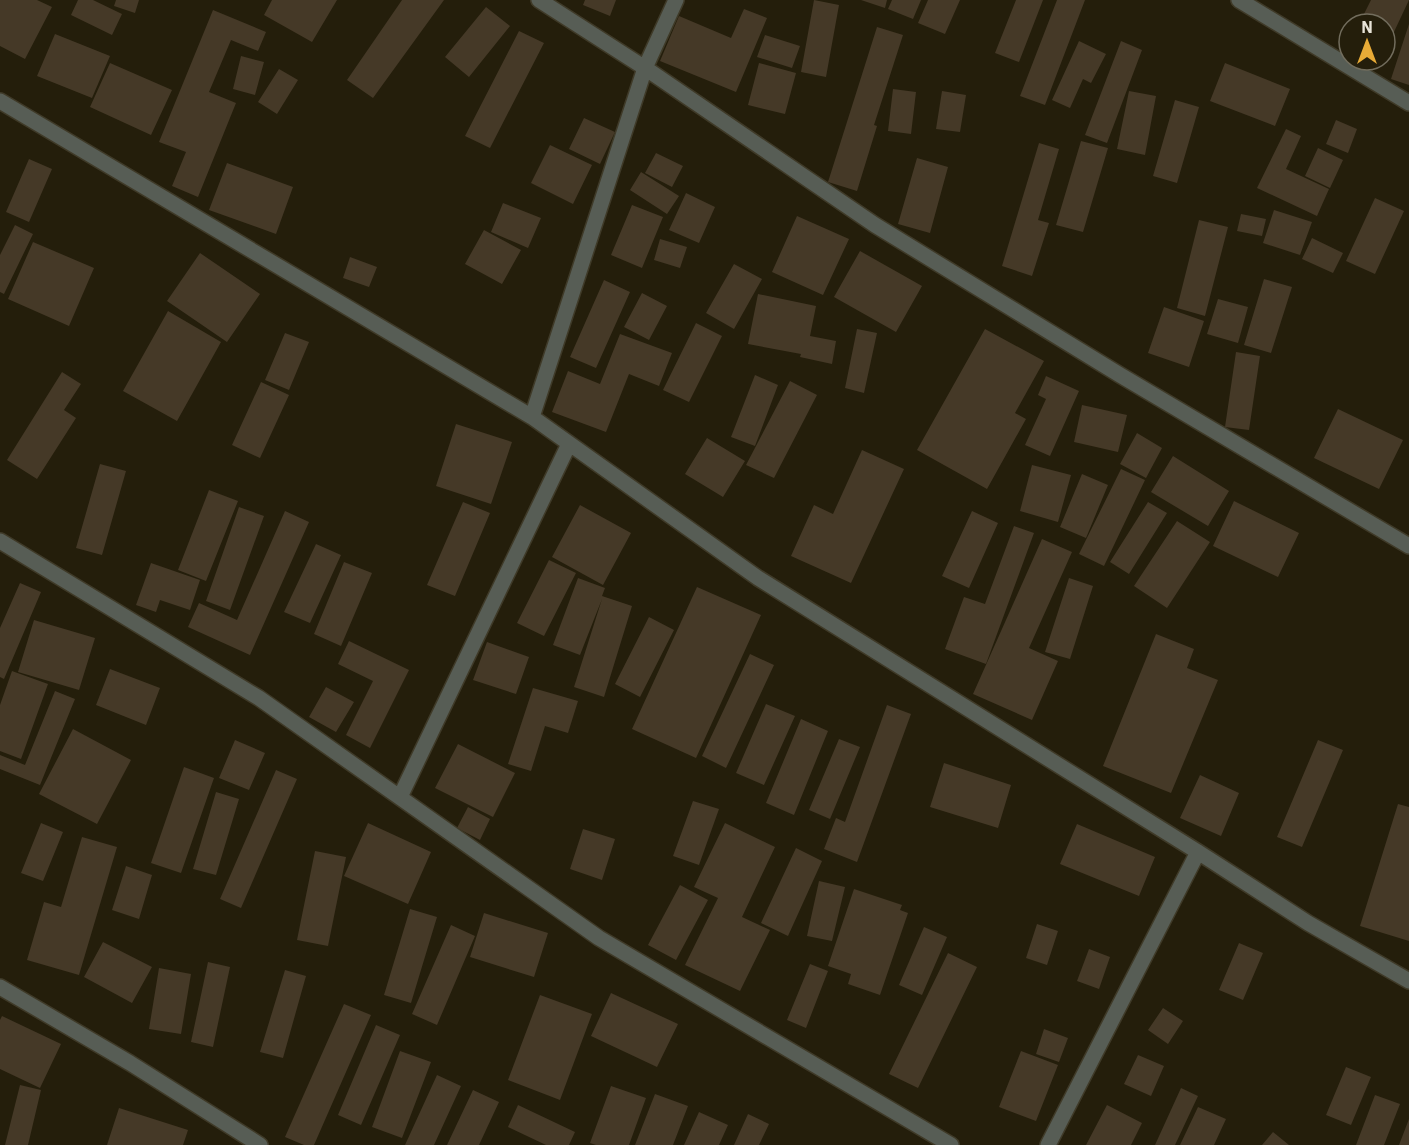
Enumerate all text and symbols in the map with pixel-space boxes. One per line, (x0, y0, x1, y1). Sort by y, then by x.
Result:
north arrow (1337, 12, 1397, 72)
text: N (1361, 17, 1373, 37)

